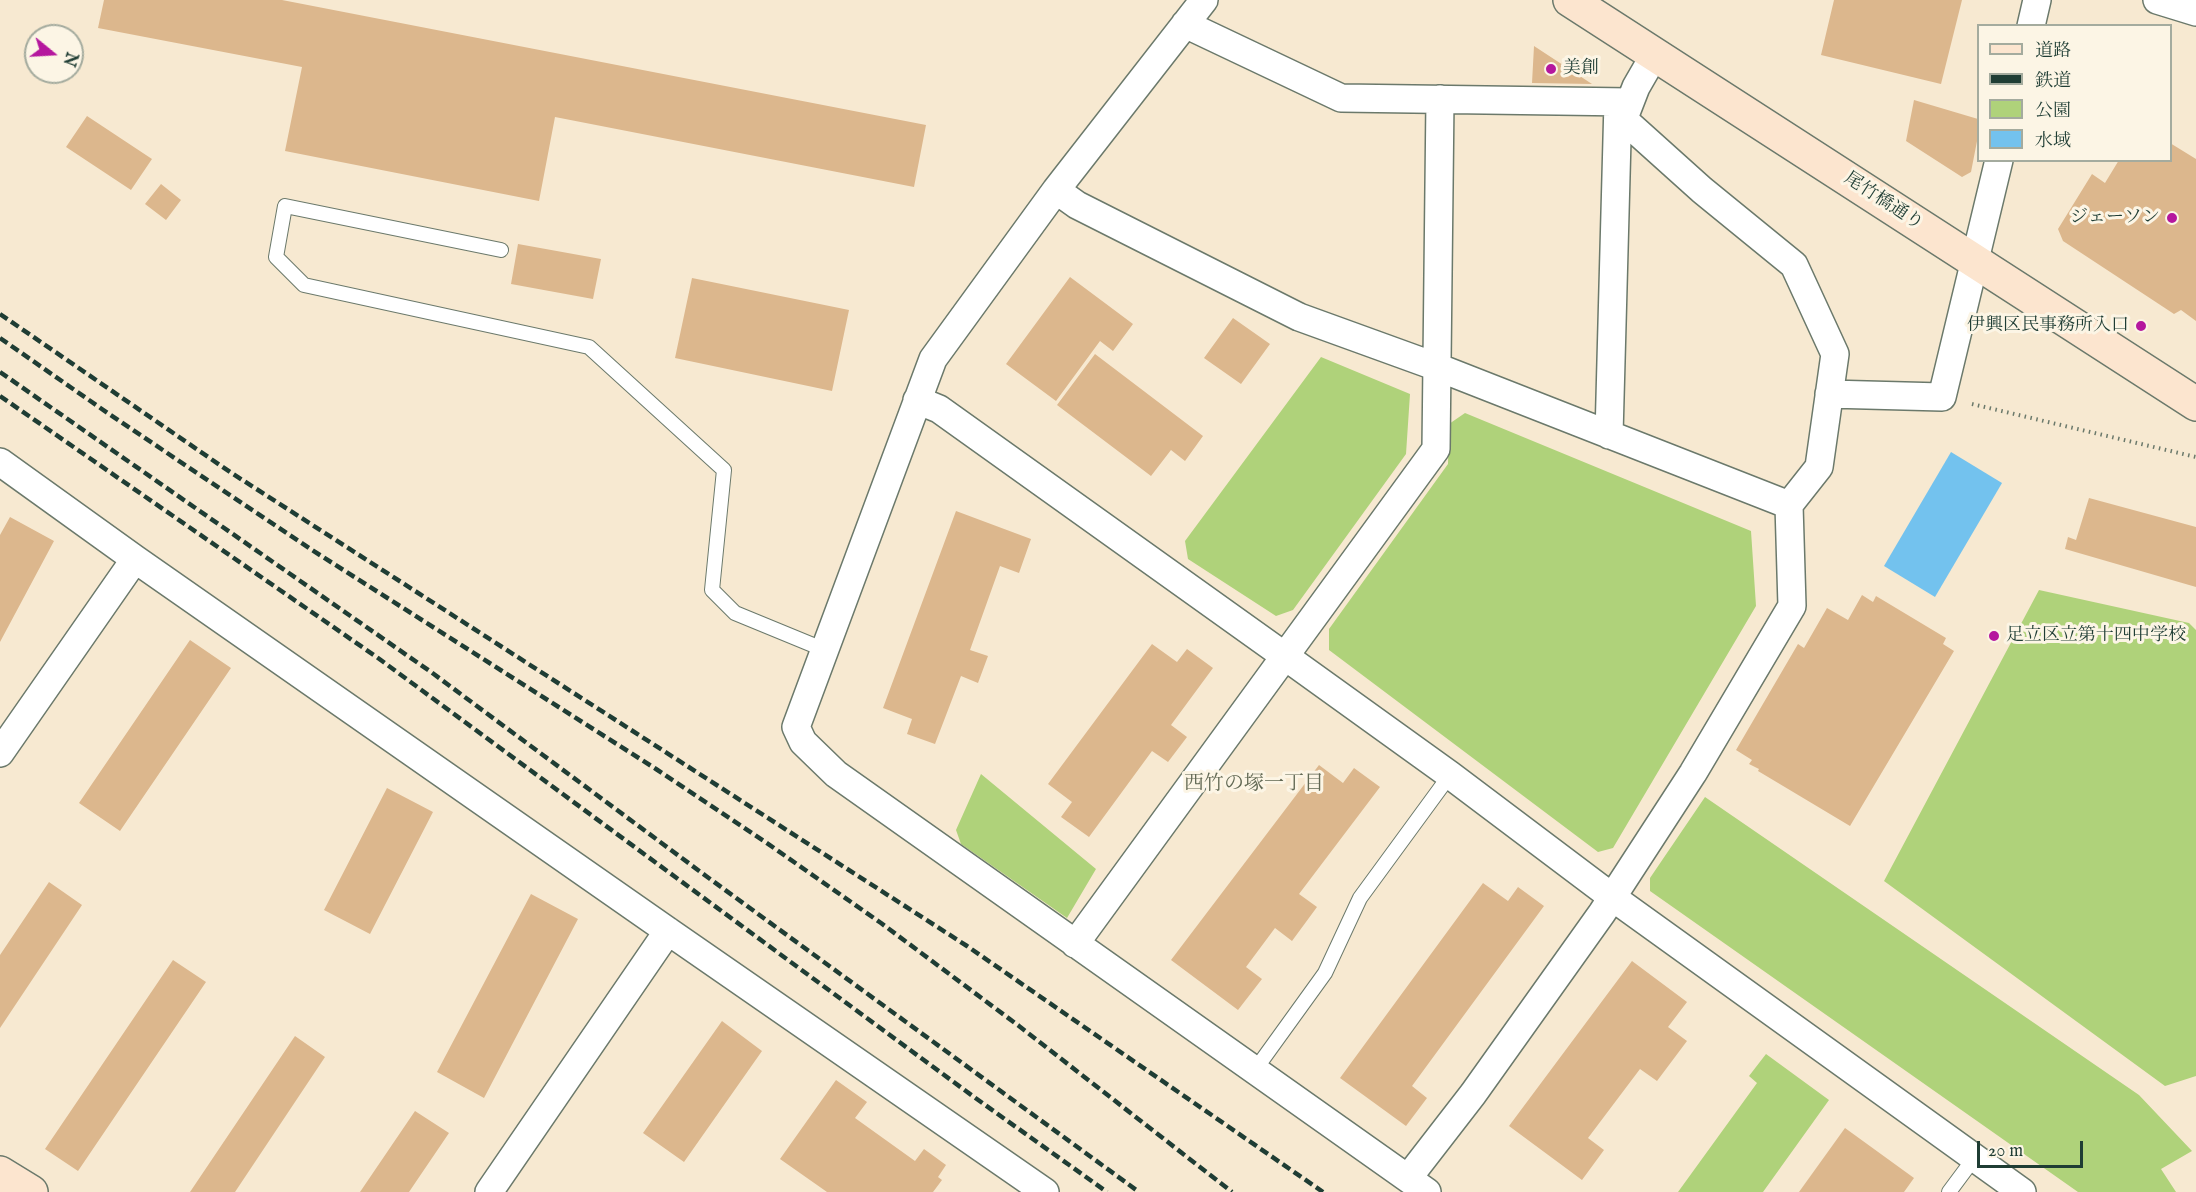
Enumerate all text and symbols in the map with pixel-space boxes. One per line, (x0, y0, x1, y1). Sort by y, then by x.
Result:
north arrow (24, 24, 84, 84)
legend (1977, 24, 2172, 162)
text: 道路 (2035, 40, 2071, 63)
text: N (58, 49, 81, 69)
place label: 美創 (1563, 58, 1599, 80)
marker: 美創 (1544, 62, 1558, 76)
text: 鉄道 (2035, 70, 2071, 93)
text: 公園 (2035, 100, 2071, 123)
text: 水域 (2035, 130, 2071, 153)
street label: 尾竹橋通り (1839, 168, 1927, 236)
place label: ジェーソン (2070, 207, 2160, 229)
marker: ジェーソン (2165, 211, 2179, 225)
place label: 伊興区民事務所入口 (1967, 315, 2129, 337)
marker: 伊興区民事務所入口 (2134, 319, 2148, 333)
place label: 足立区立第十四中学校 (2006, 625, 2186, 647)
marker: 足立区立第十四中学校 (1987, 629, 2001, 643)
district label: 西竹の塚一丁目 (1184, 773, 1324, 797)
scale bar (1980, 1129, 2086, 1167)
text: 20 m (1988, 1140, 2023, 1163)

